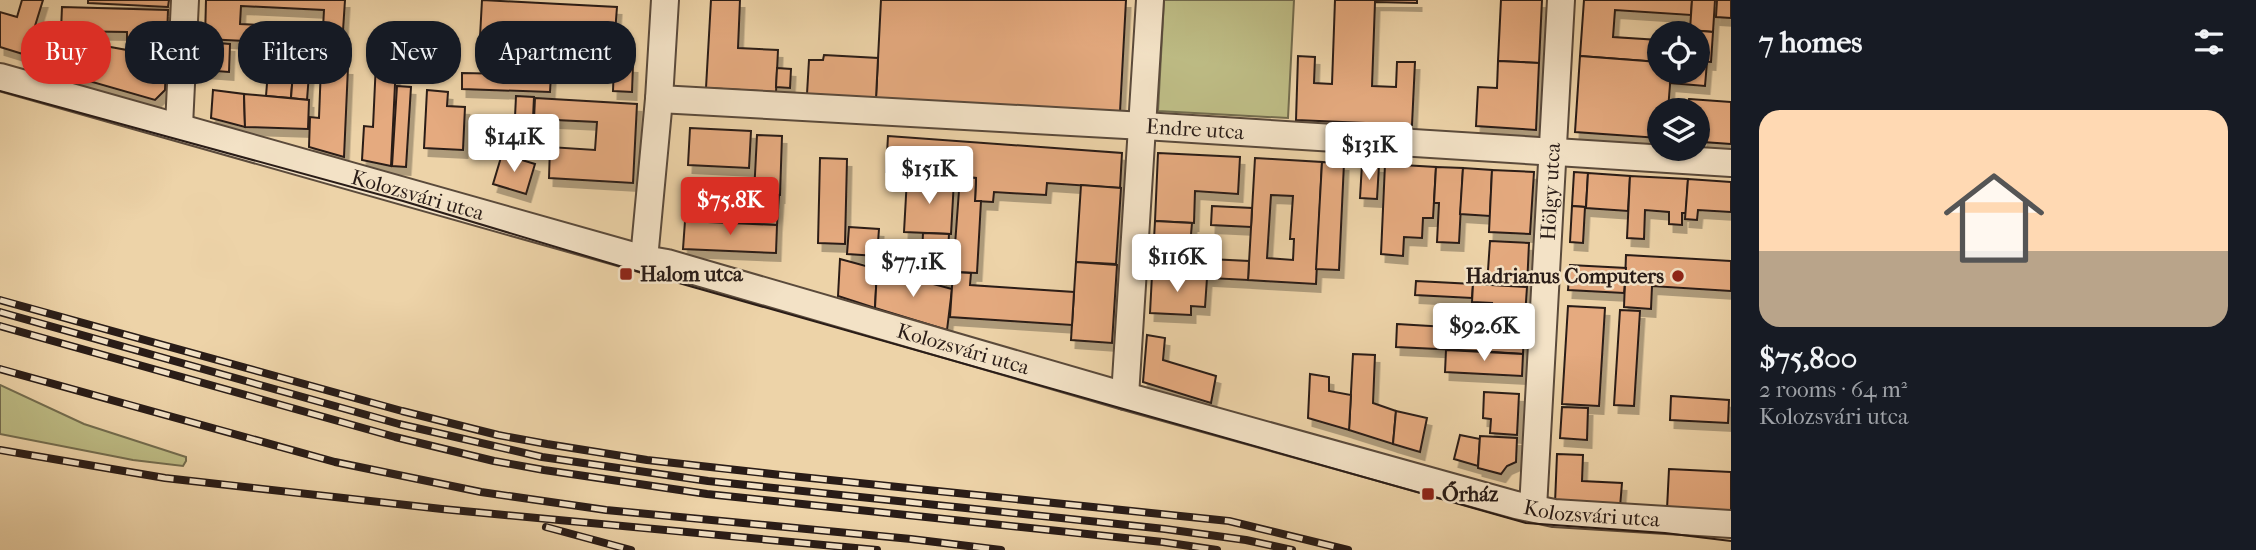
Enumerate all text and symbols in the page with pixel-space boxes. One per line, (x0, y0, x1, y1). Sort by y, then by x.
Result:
chip: Buy (21, 21, 111, 84)
chip: Rent (125, 21, 224, 84)
chip: Filters (238, 21, 352, 84)
chip: New (366, 21, 461, 84)
chip: Apartment (475, 21, 636, 84)
map controls (1647, 21, 1710, 161)
button: locate (1647, 21, 1710, 84)
icon: filters (2190, 23, 2228, 61)
text: 7 homes (1759, 25, 1862, 60)
button: layers (1647, 98, 1710, 161)
pin: $141K (465, 114, 563, 174)
street label: Endre utca (1145, 114, 1245, 144)
pin: $131K (1320, 122, 1418, 182)
text: $141K (484, 123, 544, 150)
text: $131K (1341, 131, 1397, 158)
street label: Hölgy utca (1536, 142, 1565, 241)
pin: $151K (880, 146, 978, 206)
text: $151K (901, 155, 957, 182)
icon: home (1931, 155, 2057, 281)
street label: Kolozsvári utca (349, 165, 487, 225)
pin: $75.8K (673, 177, 787, 237)
text: $75.8K (697, 186, 763, 213)
pin: $116K (1128, 234, 1226, 294)
pin: $77.1K (856, 240, 970, 299)
text: $116K (1148, 243, 1206, 270)
text: $77.1K (881, 248, 945, 275)
place label: Halom utca (640, 262, 744, 286)
place label: Hadrianus Computers (1466, 264, 1664, 288)
marker: Halom utca (618, 266, 634, 282)
marker: Hadrianus Computers (1670, 268, 1686, 284)
pin: $92.6K (1427, 304, 1541, 363)
text: $92.6K (1449, 312, 1519, 339)
street label: Kolozsvári utca (894, 318, 1032, 380)
text: $75,800 (1759, 341, 1857, 376)
text: 2 rooms · 64 m² (1759, 376, 1907, 403)
text: Kolozsvári utca (1759, 403, 1909, 430)
place label: Őrház (1442, 481, 1499, 506)
marker: Őrház (1420, 486, 1436, 502)
street label: Kolozsvári utca (1522, 495, 1661, 532)

